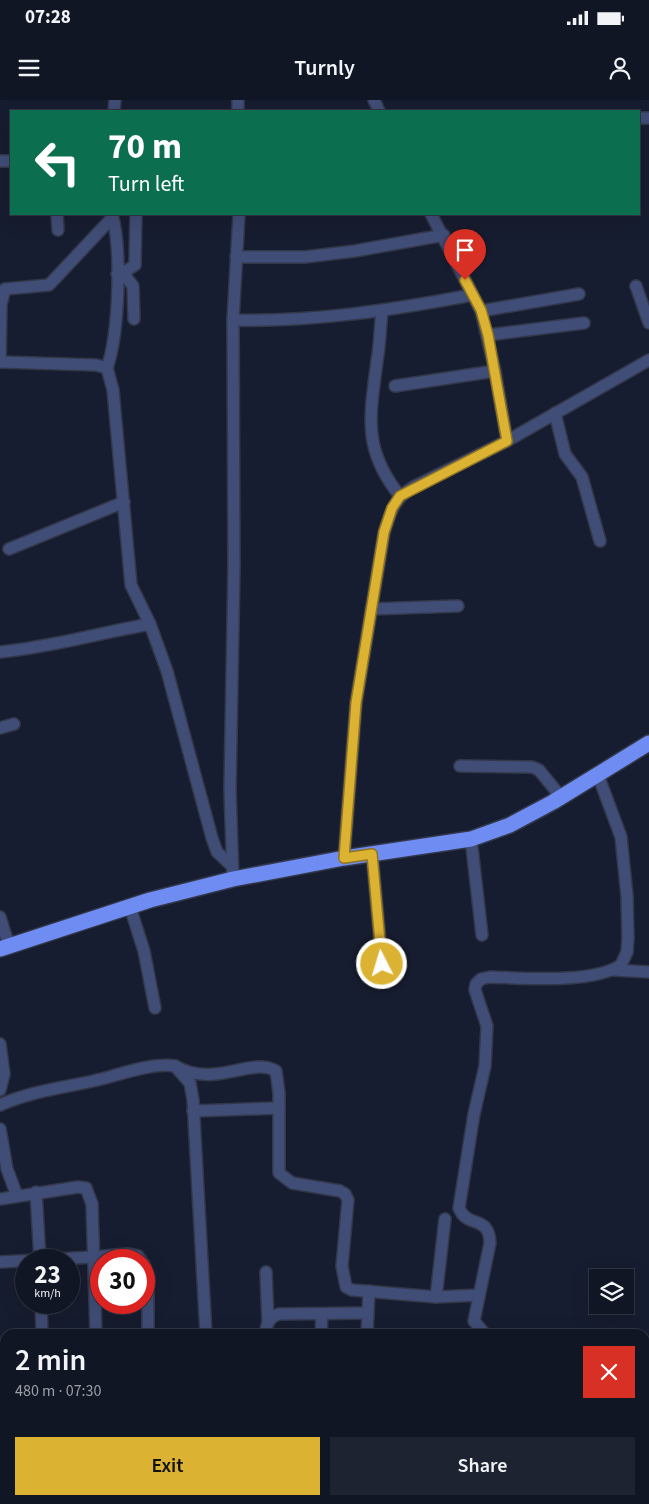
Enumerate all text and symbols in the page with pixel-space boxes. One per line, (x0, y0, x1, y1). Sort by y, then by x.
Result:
text: 07:28 (25, 4, 71, 31)
text: Turnly (294, 52, 355, 84)
icon: menu (15, 54, 43, 82)
icon: person (606, 54, 634, 82)
text: 70 m (108, 122, 182, 172)
icon: left (25, 130, 90, 195)
text: Turn left (108, 168, 184, 200)
pin (444, 229, 486, 280)
icon: arrive (451, 236, 479, 264)
position arrow (355, 937, 407, 989)
speed limit sign: 30 (90, 1249, 155, 1314)
text: 23 (34, 1257, 61, 1293)
map controls (589, 1269, 634, 1314)
button: layers (589, 1269, 634, 1314)
text: km/h (34, 1285, 61, 1302)
text: 2 min (15, 1339, 86, 1382)
button: close (583, 1346, 635, 1398)
text: 480 m · 07:30 (15, 1380, 102, 1402)
button: Exit (15, 1437, 320, 1495)
button: Share (330, 1437, 635, 1495)

